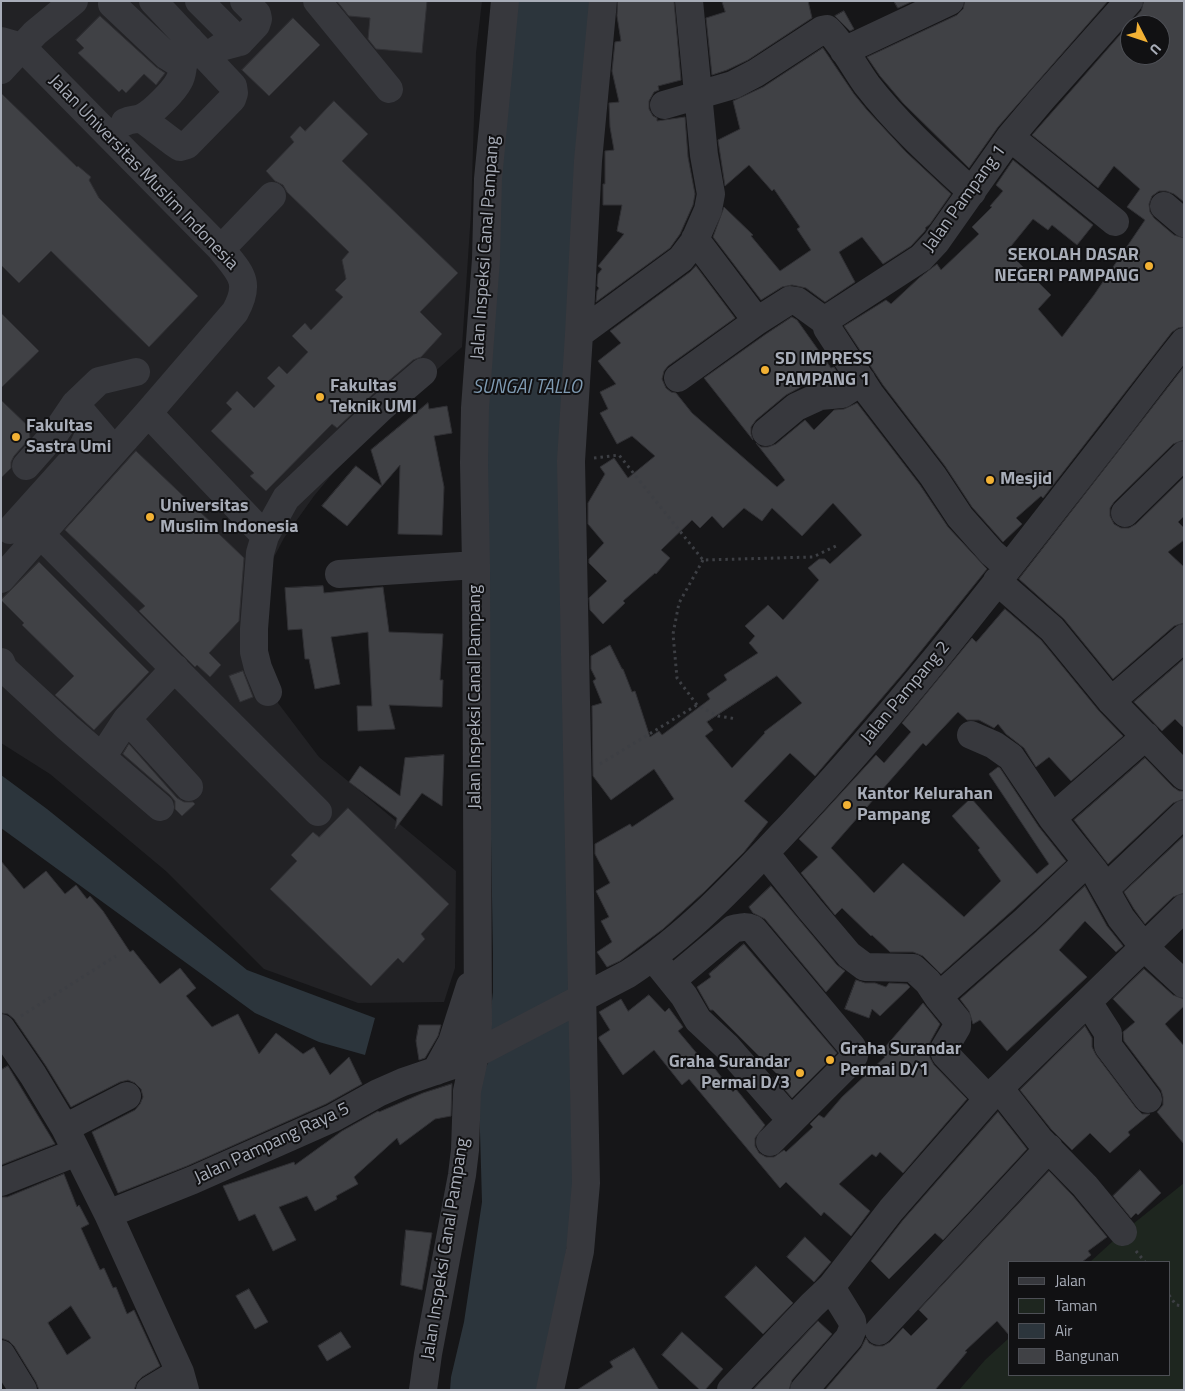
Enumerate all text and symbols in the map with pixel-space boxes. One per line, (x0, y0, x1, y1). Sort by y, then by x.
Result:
north arrow (1120, 15, 1170, 65)
text: U (1145, 39, 1167, 60)
street label: Jalan Universitas Muslim Indonesia (44, 71, 242, 275)
street label: Jalan Inspeksi Canal Pampang (467, 135, 505, 361)
street label: Jalan Pampang 1 (919, 141, 1011, 257)
place label: SEKOLAH DASAR NEGERI PAMPANG (994, 245, 1139, 288)
marker: SEKOLAH DASAR NEGERI PAMPANG (1143, 260, 1155, 272)
place label: SD IMPRESS PAMPANG 1 (775, 349, 872, 392)
marker: SD IMPRESS PAMPANG 1 (759, 364, 771, 376)
place label: Fakultas Teknik UMI (330, 376, 417, 418)
water label: SUNGAI TALLO (472, 377, 582, 399)
marker: Fakultas Teknik UMI (314, 391, 326, 403)
place label: Fakultas Sastra Umi (26, 416, 111, 458)
marker: Fakultas Sastra Umi (10, 431, 22, 443)
place label: Mesjid (1000, 469, 1052, 491)
marker: Mesjid (984, 474, 996, 486)
place label: Universitas Muslim Indonesia (160, 496, 298, 538)
marker: Universitas Muslim Indonesia (144, 511, 156, 523)
street label: Jalan Inspeksi Canal Pampang (465, 585, 487, 809)
street label: Jalan Pampang 2 (857, 637, 955, 749)
place label: Kantor Kelurahan Pampang (857, 784, 993, 826)
marker: Kantor Kelurahan Pampang (841, 799, 853, 811)
place label: Graha Surandar Permai D/1 (840, 1039, 961, 1082)
place label: Graha Surandar Permai D/3 (669, 1052, 790, 1094)
marker: Graha Surandar Permai D/1 (824, 1054, 836, 1066)
marker: Graha Surandar Permai D/3 (794, 1067, 806, 1079)
street label: Jalan Pampang Raya 5 (191, 1099, 353, 1189)
street label: Jalan Inspeksi Canal Pampang (418, 1136, 474, 1362)
legend (1008, 1261, 1170, 1376)
text: Jalan (1055, 1269, 1086, 1292)
text: Taman (1055, 1294, 1097, 1317)
text: Air (1055, 1319, 1072, 1342)
text: Bangunan (1055, 1344, 1119, 1367)

